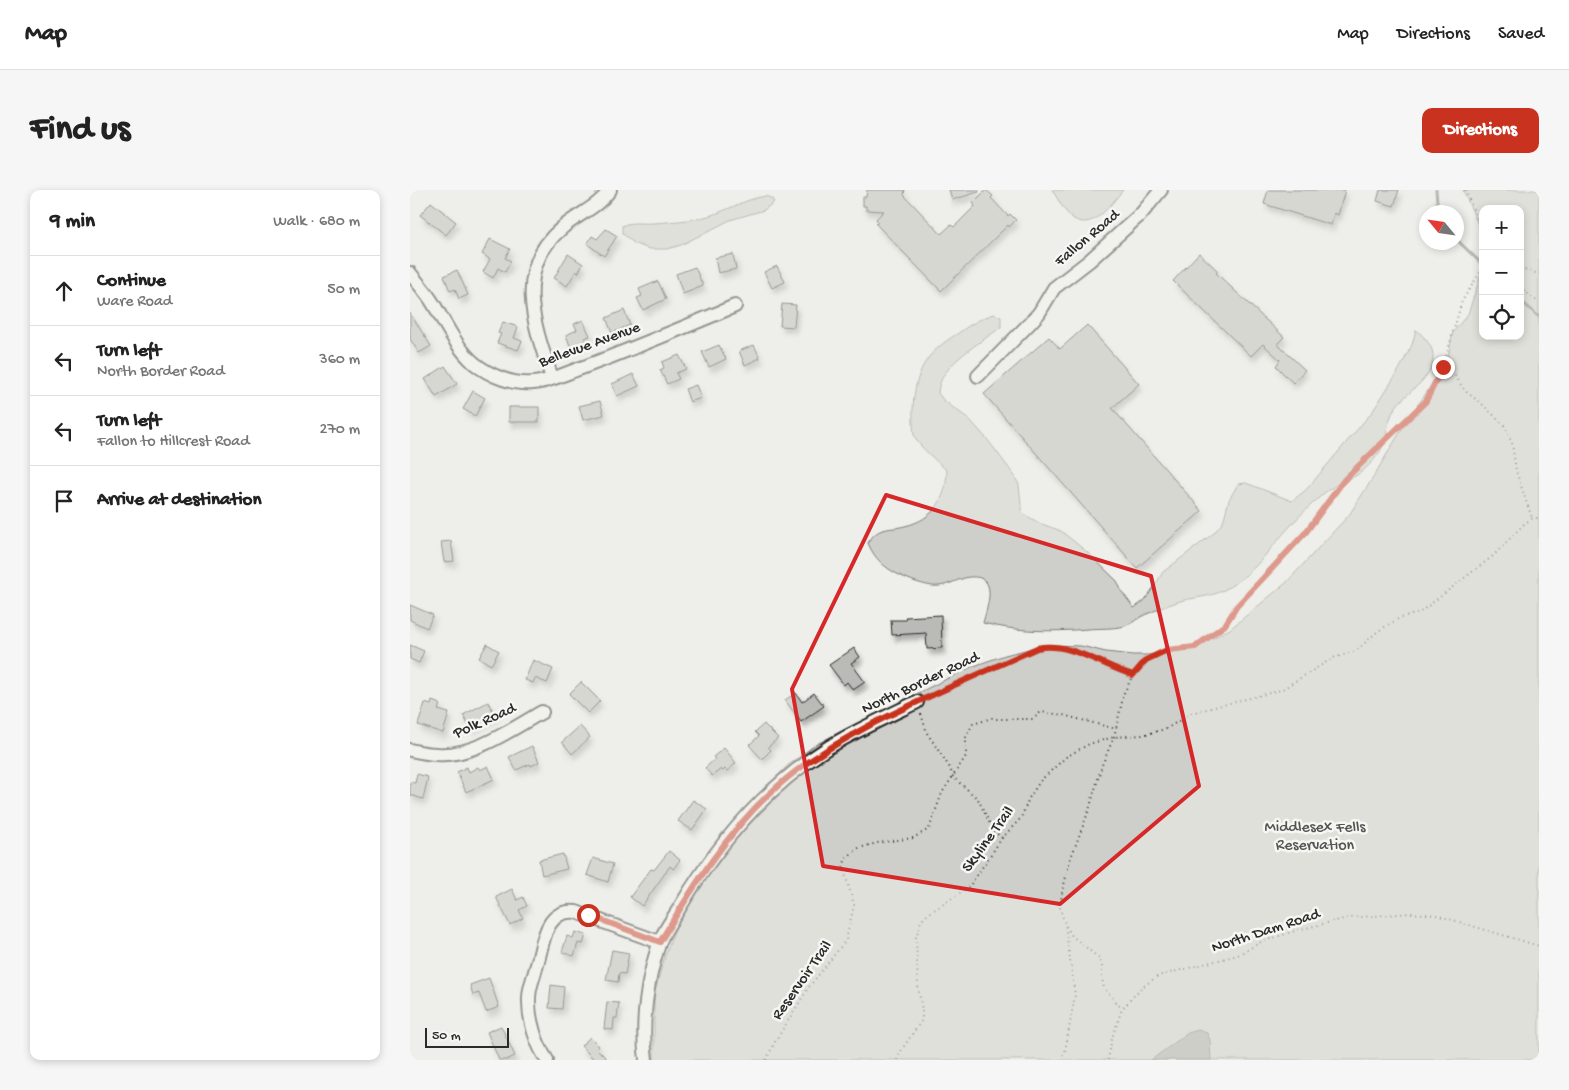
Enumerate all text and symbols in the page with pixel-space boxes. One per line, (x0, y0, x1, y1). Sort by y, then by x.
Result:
text: Map (25, 20, 67, 49)
text: Map (1337, 24, 1369, 45)
text: Directions (1397, 24, 1470, 45)
text: Saved (1498, 24, 1544, 45)
button: Directions (1422, 108, 1539, 153)
text: Find us (30, 110, 130, 151)
street label: Fallon Road (1051, 205, 1126, 272)
north arrow (1419, 205, 1464, 250)
map controls (1479, 205, 1524, 340)
button: + (1479, 205, 1524, 250)
text: 9 min (50, 210, 95, 235)
text: Walk · 680 m (273, 213, 360, 232)
button: − (1479, 250, 1524, 295)
text: Continue (97, 270, 166, 293)
icon: ahead (50, 277, 78, 305)
text: 50 m (327, 281, 360, 300)
text: Ware Road (97, 293, 172, 312)
button: locate (1479, 295, 1524, 340)
street label: Bellevue Avenue (536, 319, 644, 373)
text: Turn left (97, 340, 161, 363)
icon: left (50, 347, 78, 375)
text: 360 m (319, 351, 360, 370)
route end (1432, 356, 1455, 379)
text: North Border Road (97, 363, 225, 382)
text: Turn left (97, 410, 161, 433)
icon: left (50, 417, 78, 445)
text: 270 m (320, 421, 360, 440)
text: Fallon to Hillcrest Road (97, 433, 250, 452)
icon: arrive (50, 487, 78, 515)
text: Arrive at destination (97, 489, 261, 512)
street label: North Border Road (859, 648, 984, 720)
street label: Polk Road (450, 699, 521, 745)
street label: Skyline Trail (959, 803, 1019, 877)
park label: Middlesex Fells Reservation (1265, 819, 1367, 856)
route start (577, 904, 600, 927)
street label: North Dam Road (1209, 905, 1324, 958)
street label: Reservoir Trail (769, 938, 837, 1024)
scale bar (425, 1025, 509, 1048)
text: 50 m (432, 1028, 461, 1045)

